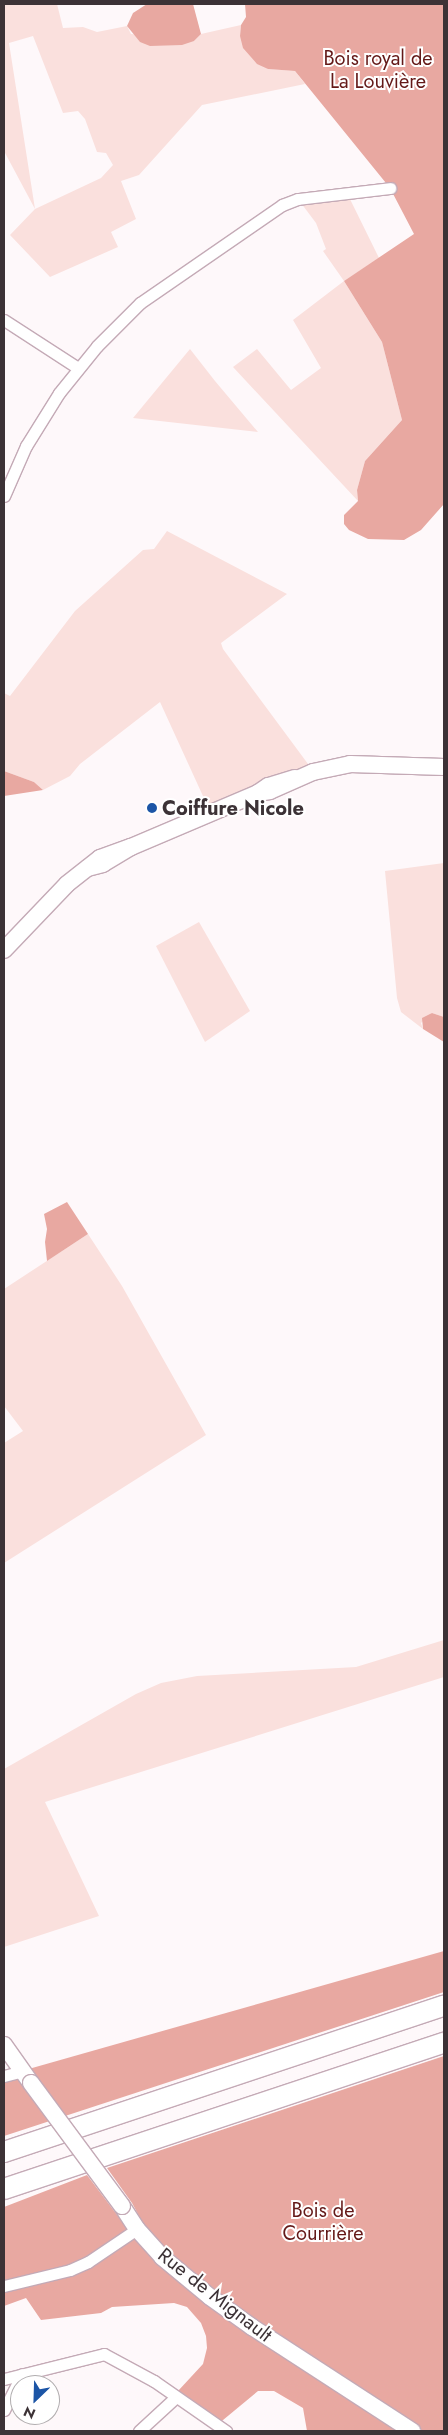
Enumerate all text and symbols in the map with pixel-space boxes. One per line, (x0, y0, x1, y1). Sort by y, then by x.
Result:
park label: Bois royal de La Louvière (323, 46, 433, 93)
place label: Coiffure Nicole (162, 796, 304, 820)
marker: Coiffure Nicole (146, 802, 158, 814)
park label: Bois de Courrière (282, 2199, 364, 2246)
street label: Rue de Mignault (153, 2243, 277, 2347)
north arrow (10, 2375, 60, 2425)
text: N (20, 2401, 38, 2424)

